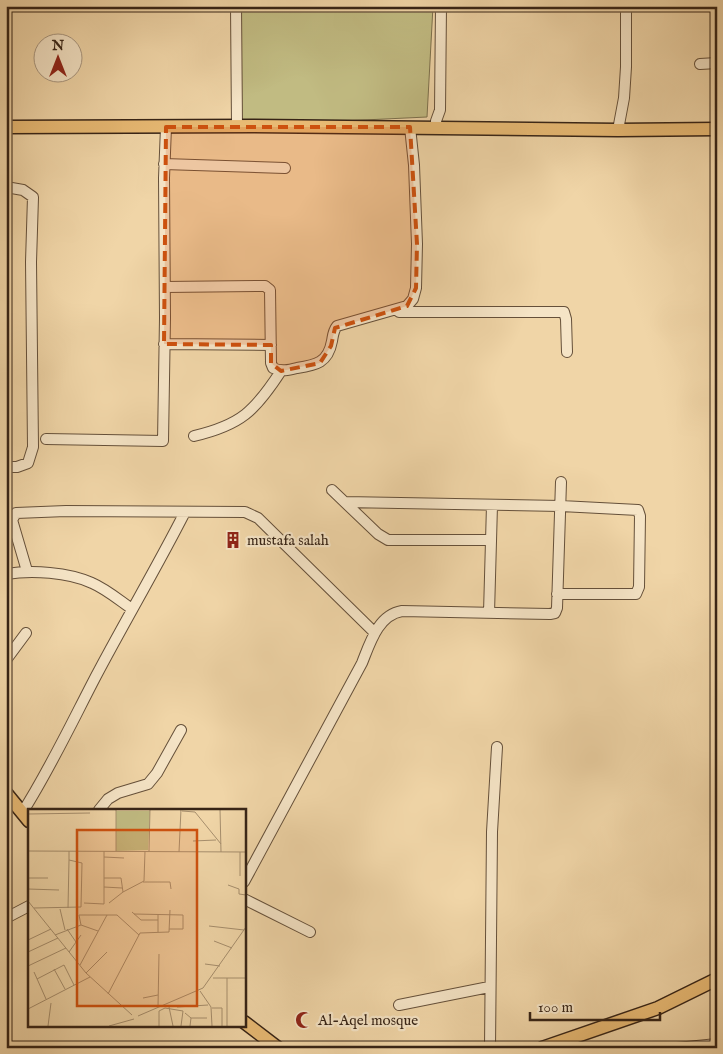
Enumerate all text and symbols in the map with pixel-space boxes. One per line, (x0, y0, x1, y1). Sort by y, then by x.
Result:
north arrow (32, 32, 82, 82)
text: N (51, 37, 64, 55)
building icon: mustafa salah (223, 530, 243, 550)
place label: mustafa salah (247, 531, 329, 550)
inset map (28, 809, 245, 1026)
scale bar (530, 989, 660, 1021)
text: 100 m (538, 998, 574, 1017)
mosque icon: Al-Aqel mosque (294, 1010, 314, 1030)
place label: Al-Aqel mosque (317, 1011, 418, 1030)

